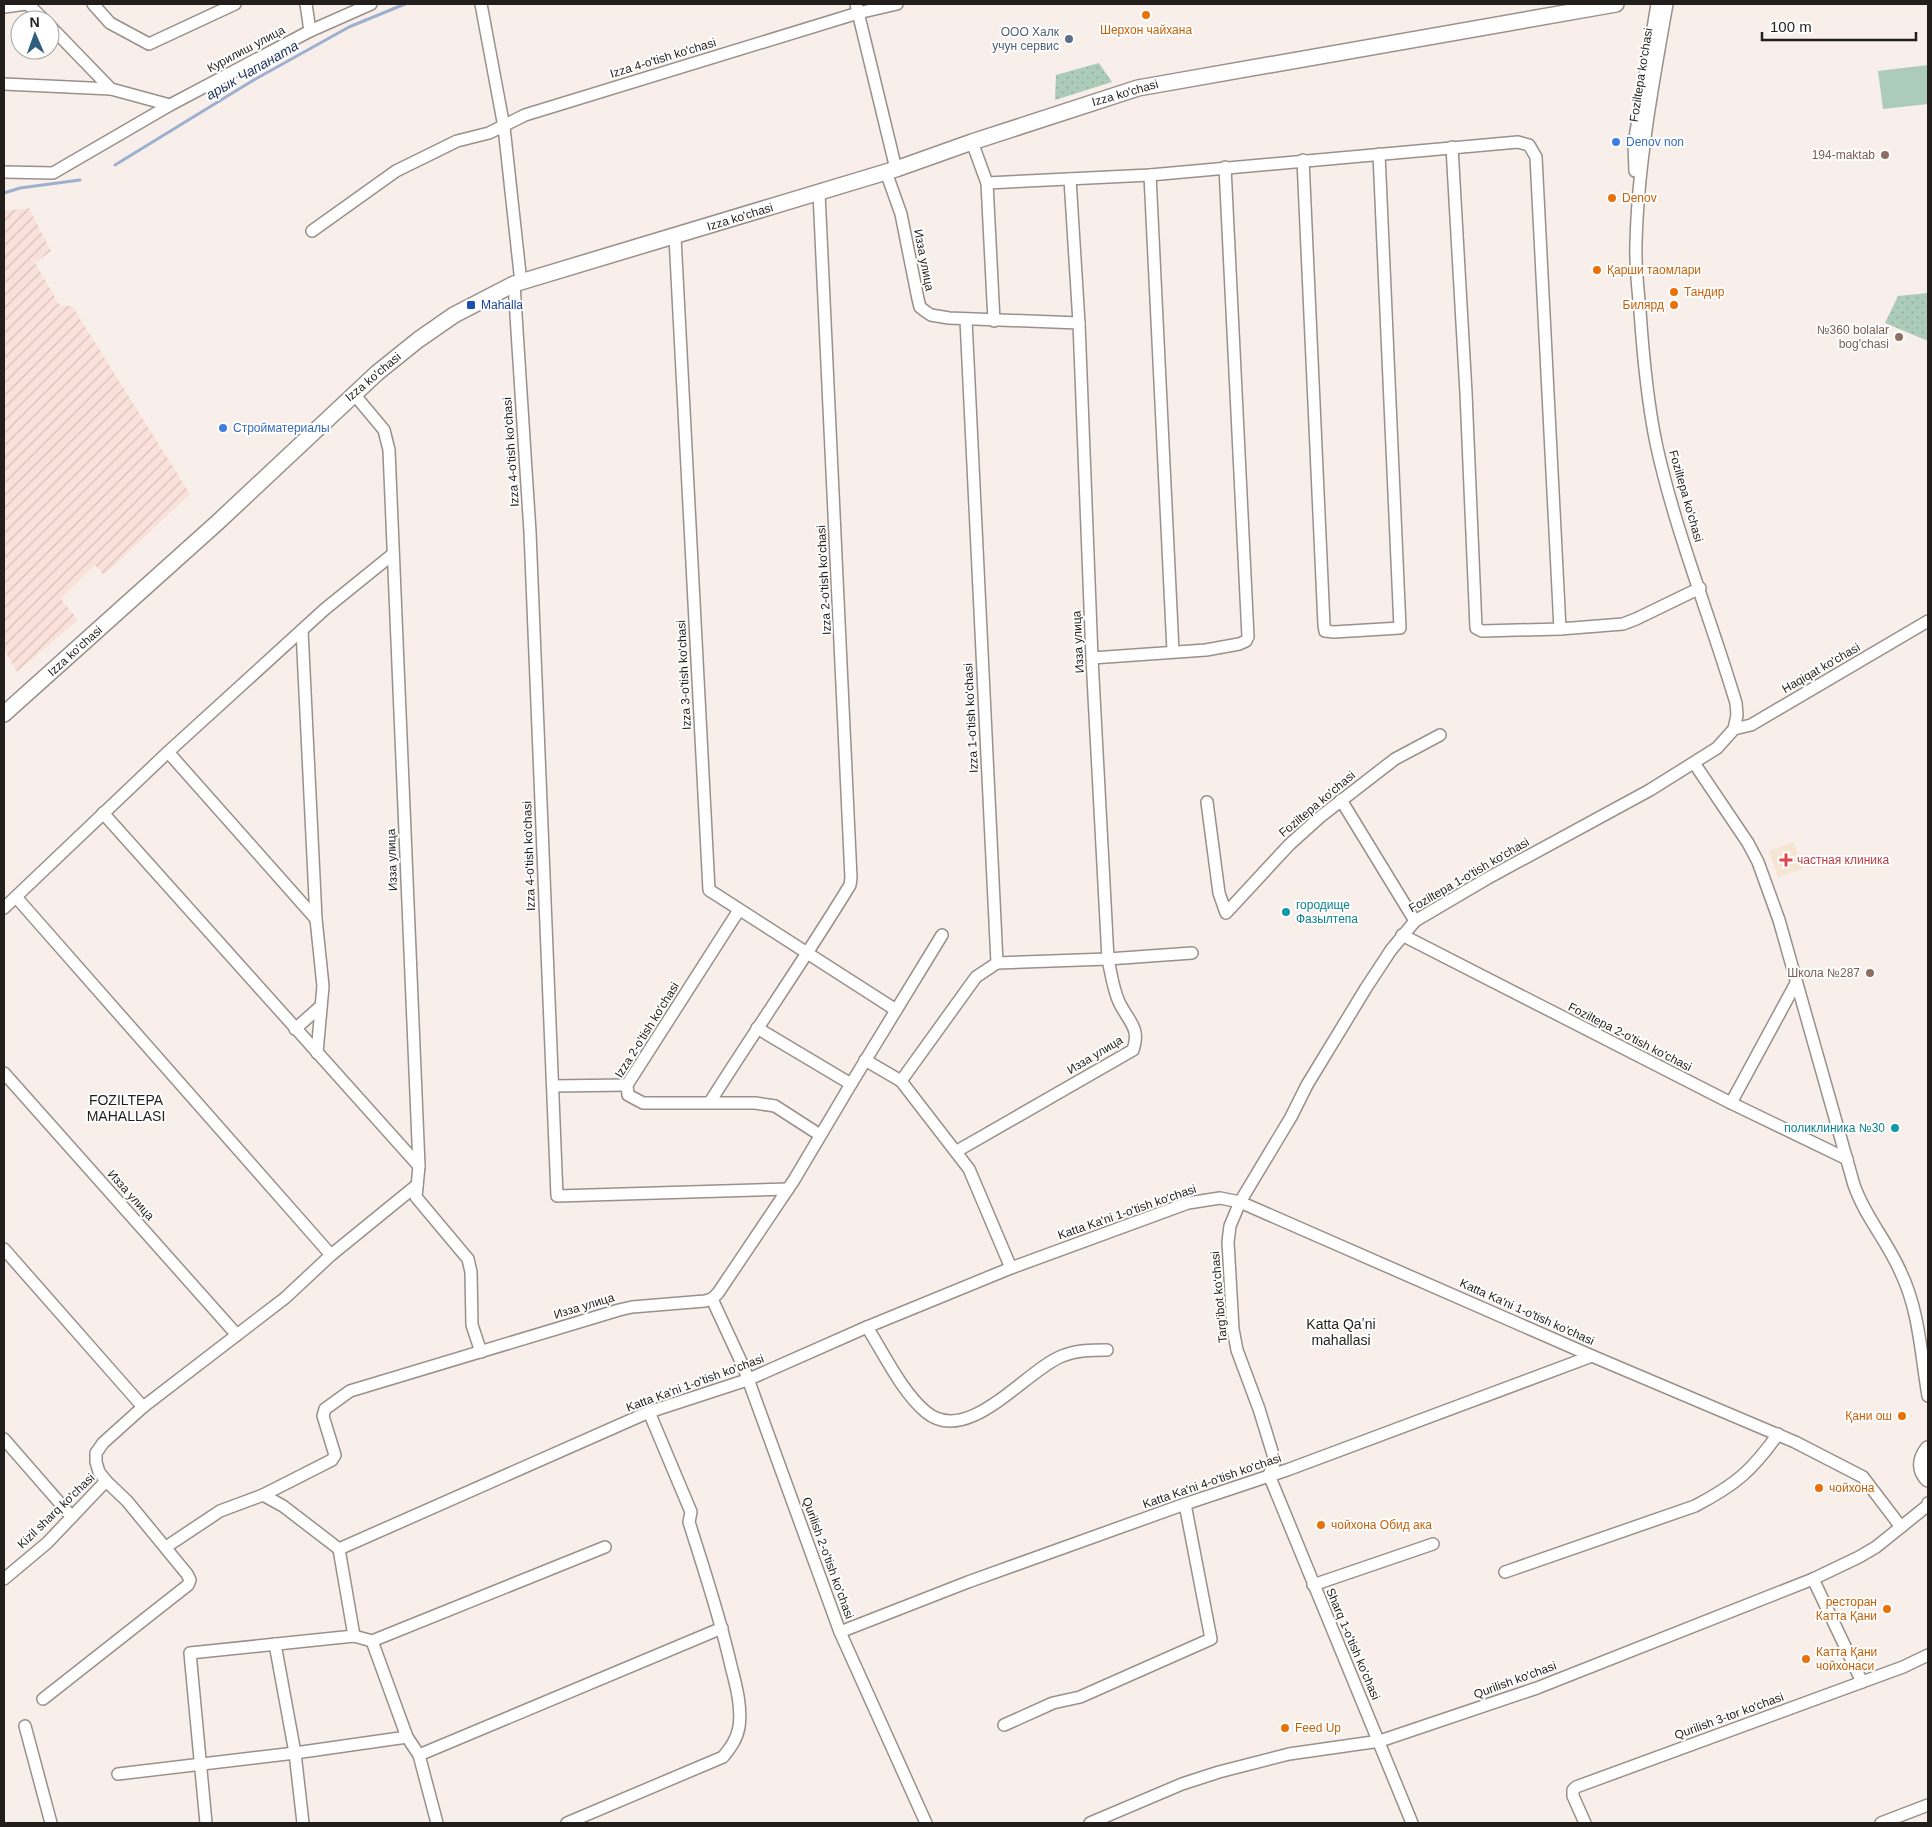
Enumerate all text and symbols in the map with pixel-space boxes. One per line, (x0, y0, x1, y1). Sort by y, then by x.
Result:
marker: Шерхон чайхана (1140, 9, 1152, 21)
north arrow (10, 10, 60, 60)
scale bar (1762, 10, 1916, 42)
text: N (29, 14, 40, 30)
text: 100 m (1770, 18, 1812, 35)
street label: Курилиш улица (205, 23, 287, 75)
place label: Шерхон чайхана (1100, 23, 1192, 37)
place label: ООО Халк учун сервис (992, 25, 1060, 53)
street label: Foziltepa ko'chasi (1627, 27, 1655, 123)
marker: ООО Халк учун сервис (1063, 33, 1075, 45)
street label: Izza 4-o'tish ko'chasi (608, 35, 718, 81)
water label: арык Чапаната (203, 37, 301, 103)
street label: Izza ko'chasi (1090, 77, 1160, 109)
place label: Denov non (1626, 135, 1684, 149)
marker: Denov non (1610, 136, 1622, 148)
place label: 194-maktab (1812, 148, 1875, 162)
marker: 194-maktab (1879, 149, 1891, 161)
place label: Denov (1622, 191, 1657, 205)
marker: Denov (1606, 192, 1618, 204)
street label: Izza ko'chasi (705, 200, 775, 234)
street label: Изза улица (911, 228, 937, 292)
place label: Қарши таомлари (1607, 263, 1701, 277)
marker: Қарши таомлари (1591, 264, 1603, 276)
place label: Тандир (1684, 285, 1725, 299)
marker: Тандир (1668, 286, 1680, 298)
place label: Mahalla (481, 298, 523, 312)
place label: Билярд (1623, 298, 1664, 312)
marker: Mahalla (465, 299, 477, 311)
marker: Билярд (1668, 299, 1680, 311)
place label: №360 bolalar bog'chasi (1817, 323, 1889, 351)
marker: №360 bolalar bog'chasi (1893, 331, 1905, 343)
street label: Izza ko'chasi (342, 350, 404, 404)
street label: Izza 4-o'tish ko'chasi (500, 397, 522, 507)
place label: Стройматериалы (233, 421, 330, 435)
marker: Стройматериалы (217, 422, 229, 434)
street label: Foziltepa ko'chasi (1666, 448, 1706, 544)
street label: Izza 2-o'tish ko'chasi (814, 525, 834, 635)
street label: Изза улица (1069, 610, 1087, 674)
street label: Izza 3-o'tish ko'chasi (674, 620, 694, 730)
street label: Izza ko'chasi (45, 623, 105, 679)
street label: Haqiqat ko'chasi (1780, 640, 1862, 696)
street label: Izza 1-o'tish ko'chasi (961, 663, 981, 773)
street label: Foziltepa ko'chasi (1276, 768, 1358, 840)
street label: Izza 4-o'tish ko'chasi (520, 801, 538, 911)
street label: Изза улица (384, 828, 400, 891)
street label: Foziltepa 1-o'tish ko'chasi (1406, 835, 1532, 915)
marker: частная клиника (1779, 853, 1793, 867)
place label: частная клиника (1797, 853, 1889, 867)
place label: городище Фазылтепа (1296, 898, 1358, 926)
marker: городище Фазылтепа (1280, 906, 1292, 918)
place label: Школа №287 (1787, 966, 1860, 980)
marker: Школа №287 (1864, 967, 1876, 979)
street label: Izza 2-o'tish ko'chasi (612, 980, 682, 1080)
street label: Foziltepa 2-o'tish ko'chasi (1566, 1000, 1694, 1074)
street label: Изза улица (1065, 1033, 1126, 1077)
district label: FOZILTEPA MAHALLASI (87, 1092, 165, 1124)
place label: поликлиника №30 (1784, 1121, 1885, 1135)
marker: поликлиника №30 (1889, 1122, 1901, 1134)
street label: Изза улица (105, 1167, 157, 1223)
street label: Katta Ka'ni 1-o'tish ko'chasi (1056, 1182, 1198, 1242)
street label: Targ‘ibot ko‘chasi (1208, 1251, 1230, 1343)
street label: Katta Ka'ni 1-o'tish ko'chasi (1458, 1276, 1596, 1348)
street label: Изза улица (552, 1290, 616, 1322)
district label: Katta Qaʼni mahallasi (1306, 1316, 1376, 1348)
street label: Katta Ka'ni 1-o'tish ko'chasi (624, 1352, 766, 1414)
place label: Қани ош (1845, 1409, 1892, 1423)
marker: Қани ош (1896, 1410, 1908, 1422)
street label: Katta Ka'ni 4-o'tish ko'chasi (1141, 1451, 1283, 1511)
street label: Kizil sharq ko'chasi (15, 1471, 97, 1551)
place label: чойхона (1829, 1481, 1875, 1495)
marker: чойхона (1813, 1482, 1825, 1494)
street label: Qurilish 2-o'tish ko'chasi (799, 1495, 857, 1621)
place label: чойхона Обид ака (1331, 1518, 1432, 1532)
marker: чойхона Обид ака (1315, 1519, 1327, 1531)
street label: Sharq 1-o'tish ko'chasi (1323, 1586, 1383, 1702)
place label: ресторан Катта Қани (1816, 1595, 1877, 1623)
marker: ресторан Катта Қани (1881, 1603, 1893, 1615)
place label: Катта Қани чойхонаси (1816, 1645, 1877, 1673)
marker: Катта Қани чойхонаси (1800, 1653, 1812, 1665)
street label: Qurilish ko'chasi (1472, 1659, 1558, 1701)
street label: Qurilish 3-tor ko'chasi (1673, 1690, 1785, 1742)
place label: Feed Up (1295, 1721, 1341, 1735)
marker: Feed Up (1279, 1722, 1291, 1734)

